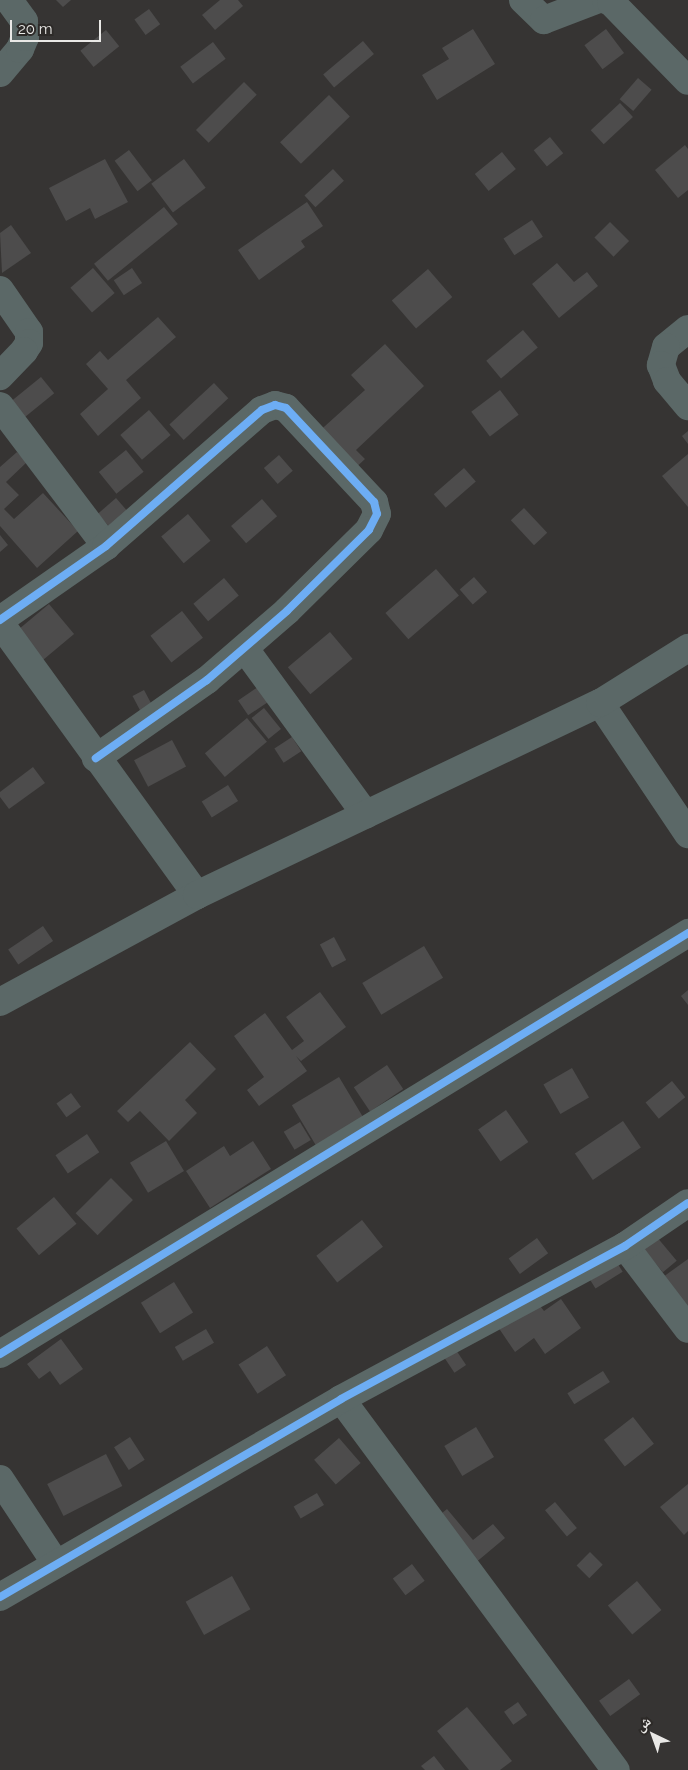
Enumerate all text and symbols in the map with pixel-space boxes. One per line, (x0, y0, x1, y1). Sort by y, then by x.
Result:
scale bar (12, 10, 104, 42)
text: 20 m (18, 20, 53, 38)
north arrow (628, 1710, 678, 1760)
text: ش (632, 1713, 654, 1735)

